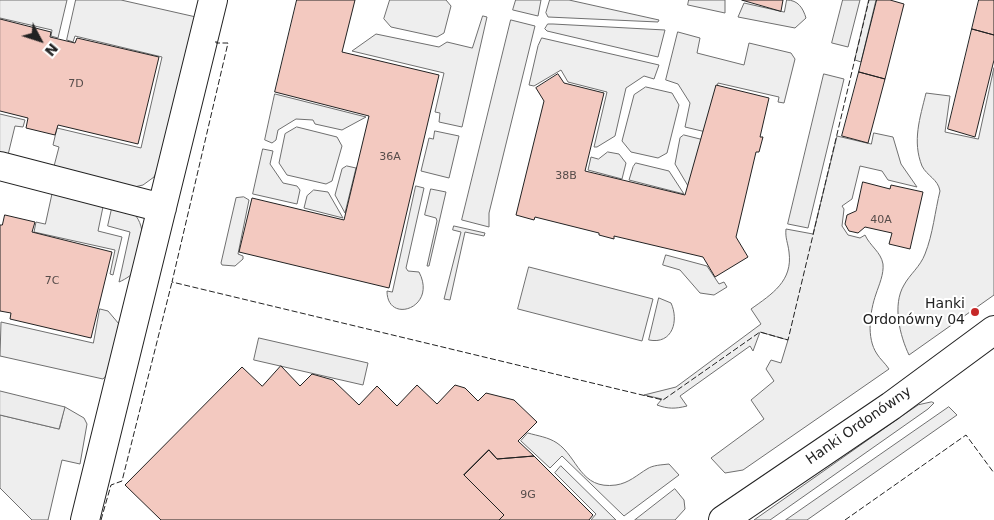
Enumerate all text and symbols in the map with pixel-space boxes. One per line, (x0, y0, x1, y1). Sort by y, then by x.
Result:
north arrow (15, 15, 65, 65)
text: N (42, 40, 61, 59)
house number: 7D (68, 77, 84, 91)
house number: 36A (379, 150, 401, 164)
house number: 38B (555, 169, 577, 183)
house number: 40A (870, 213, 892, 227)
house number: 7C (45, 274, 59, 288)
place label: Hanki Ordonówny 04 (863, 296, 965, 328)
marker: Hanki Ordonówny 04 (969, 306, 981, 318)
street label: Hanki Ordonówny (803, 383, 915, 469)
house number: 9G (520, 488, 536, 502)

